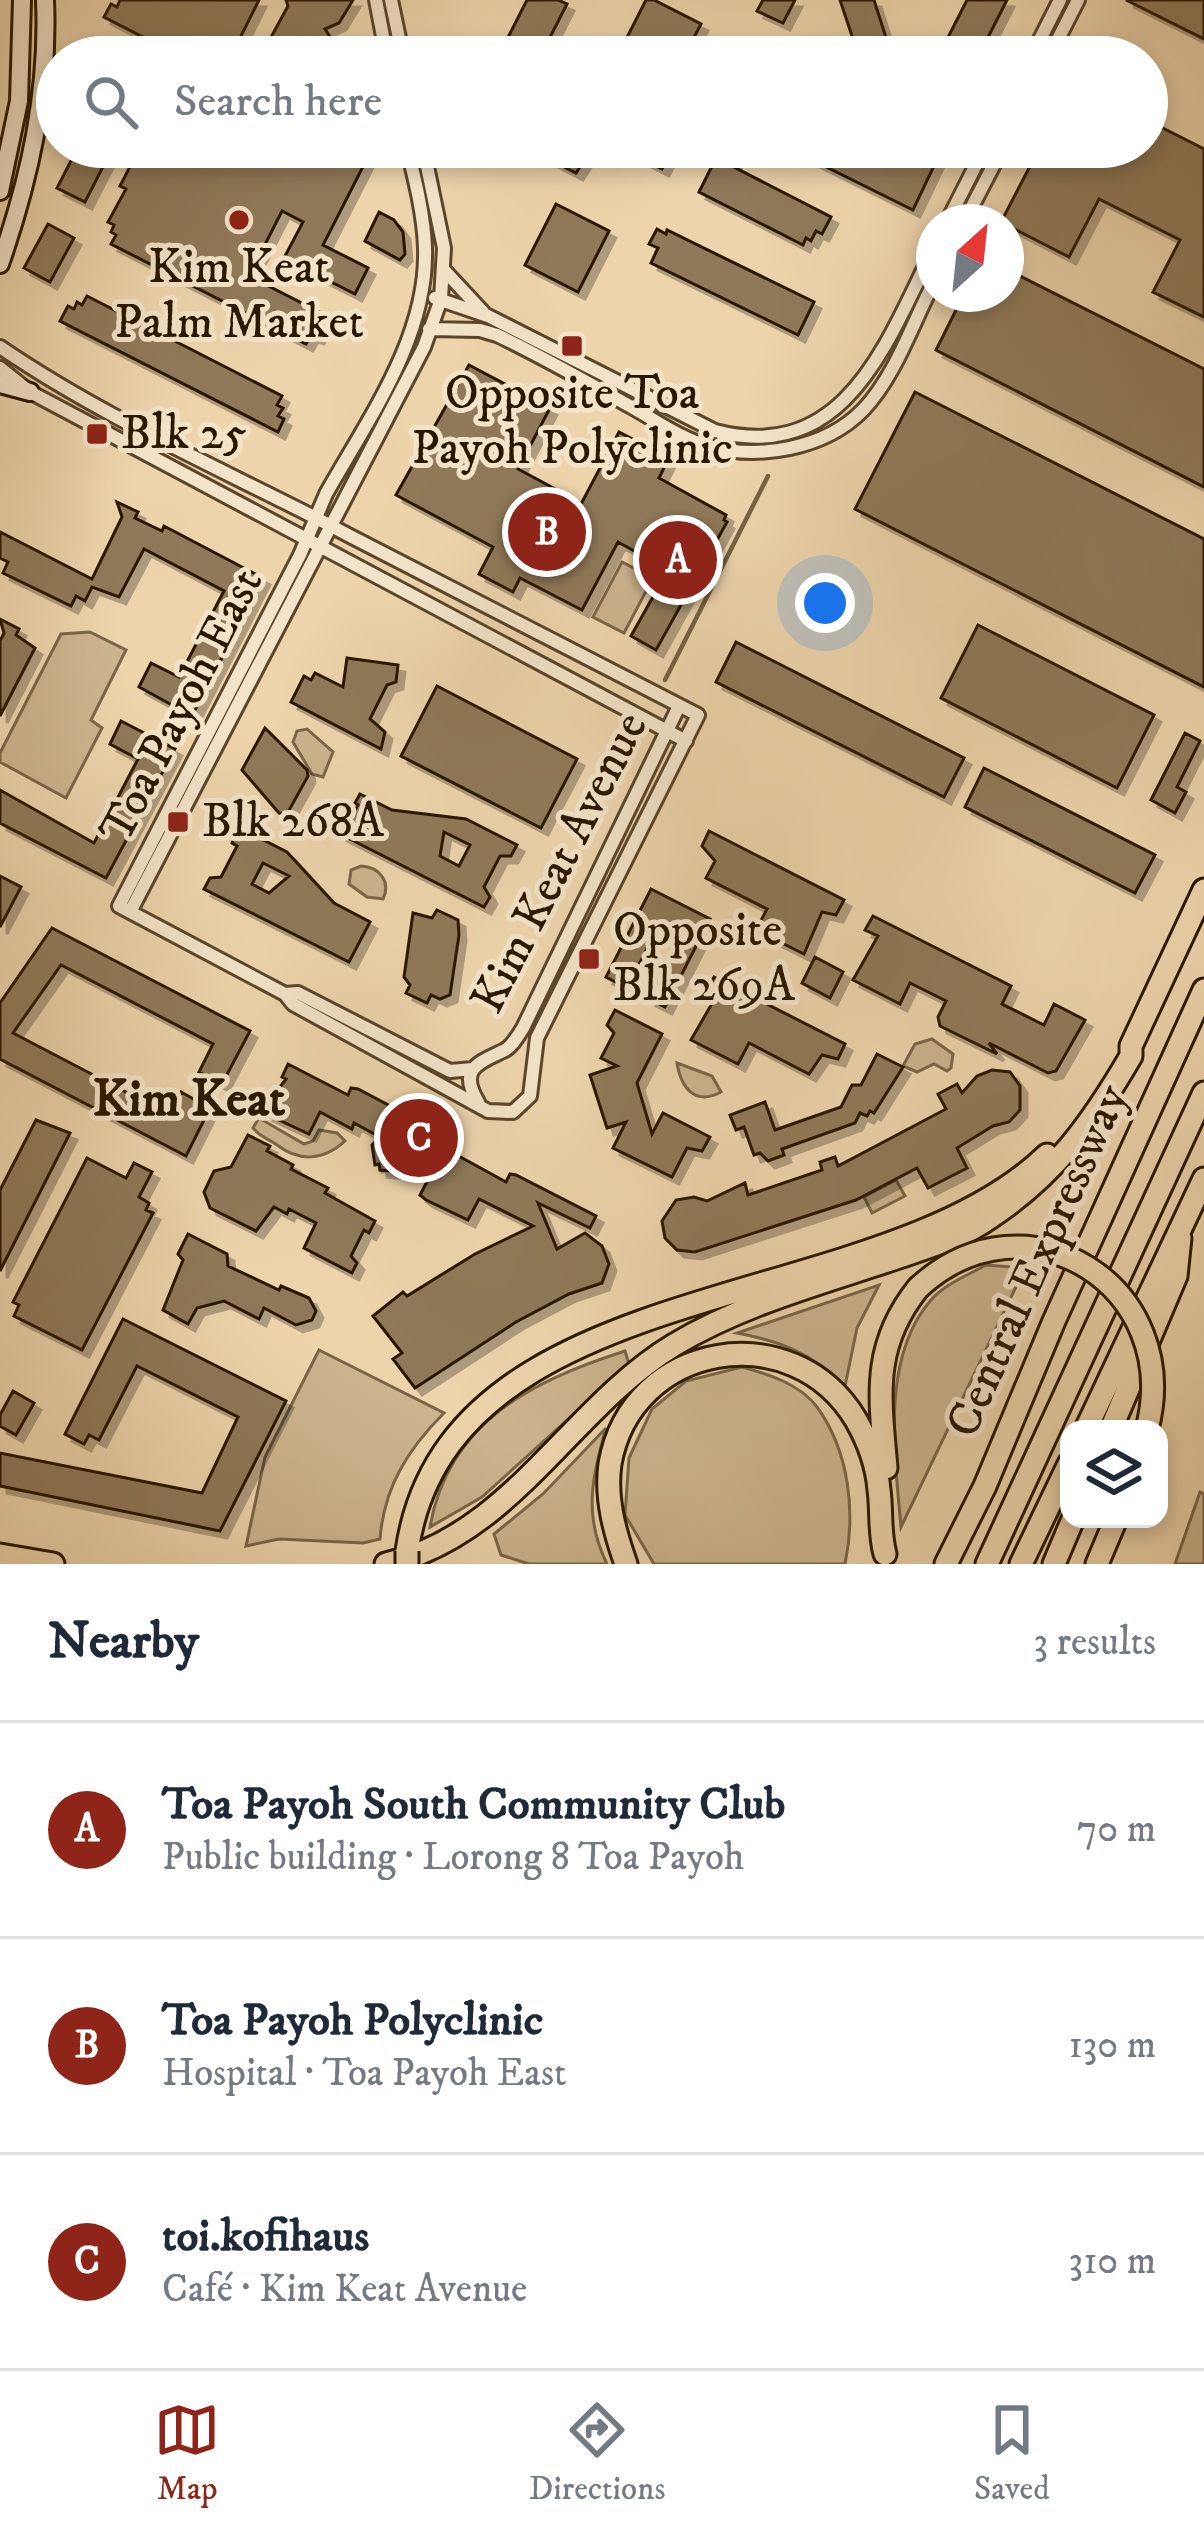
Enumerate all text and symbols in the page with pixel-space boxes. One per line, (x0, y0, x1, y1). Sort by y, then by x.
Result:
search box (36, 36, 1168, 168)
icon: search (78, 69, 144, 135)
text: Search here (174, 74, 382, 130)
north arrow (916, 204, 1024, 312)
marker: Kim Keat Palm Market (226, 207, 252, 233)
place label: Kim Keat Palm Market (114, 238, 364, 353)
marker: Opposite Toa Payoh Polyclinic (559, 333, 585, 359)
place label: Opposite Toa Payoh Polyclinic (411, 364, 733, 479)
place label: Blk 25 (121, 404, 247, 464)
marker: Blk 25 (84, 421, 110, 447)
pin: B (508, 487, 586, 577)
pin: A (639, 515, 717, 605)
street label: Toa Payoh East (87, 559, 277, 853)
your location (795, 573, 855, 633)
street label: Kim Keat Avenue (458, 702, 662, 1024)
place label: Blk 268A (202, 792, 384, 852)
marker: Blk 268A (165, 809, 191, 835)
place label: Opposite Blk 269A (613, 901, 795, 1016)
marker: Opposite Blk 269A (576, 946, 602, 972)
district label: Kim Keat (93, 1068, 286, 1132)
street label: Central Expressway (933, 1075, 1143, 1447)
pin: C (380, 1093, 458, 1183)
map controls (1060, 1420, 1168, 1528)
button: layers (1060, 1420, 1168, 1528)
text: Nearby (48, 1610, 199, 1674)
text: 3 results (1033, 1618, 1156, 1667)
text: Toa Payoh South Community Club (162, 1777, 785, 1833)
text: A (75, 1805, 99, 1854)
text: 70 m (1077, 1805, 1156, 1854)
text: Public building · Lorong 8 Toa Payoh (162, 1833, 744, 1882)
text: Toa Payoh Polyclinic (162, 1993, 543, 2049)
text: B (75, 2021, 99, 2070)
text: 130 m (1068, 2021, 1156, 2070)
text: Hospital · Toa Payoh East (162, 2049, 566, 2098)
text: toi.kofihaus (162, 2209, 369, 2265)
text: C (74, 2237, 100, 2286)
text: 310 m (1069, 2237, 1156, 2286)
text: Café · Kim Keat Avenue (162, 2265, 527, 2314)
tab: Map (154, 2397, 220, 2510)
tab: Directions (529, 2397, 665, 2510)
tab: Saved (974, 2397, 1050, 2510)

